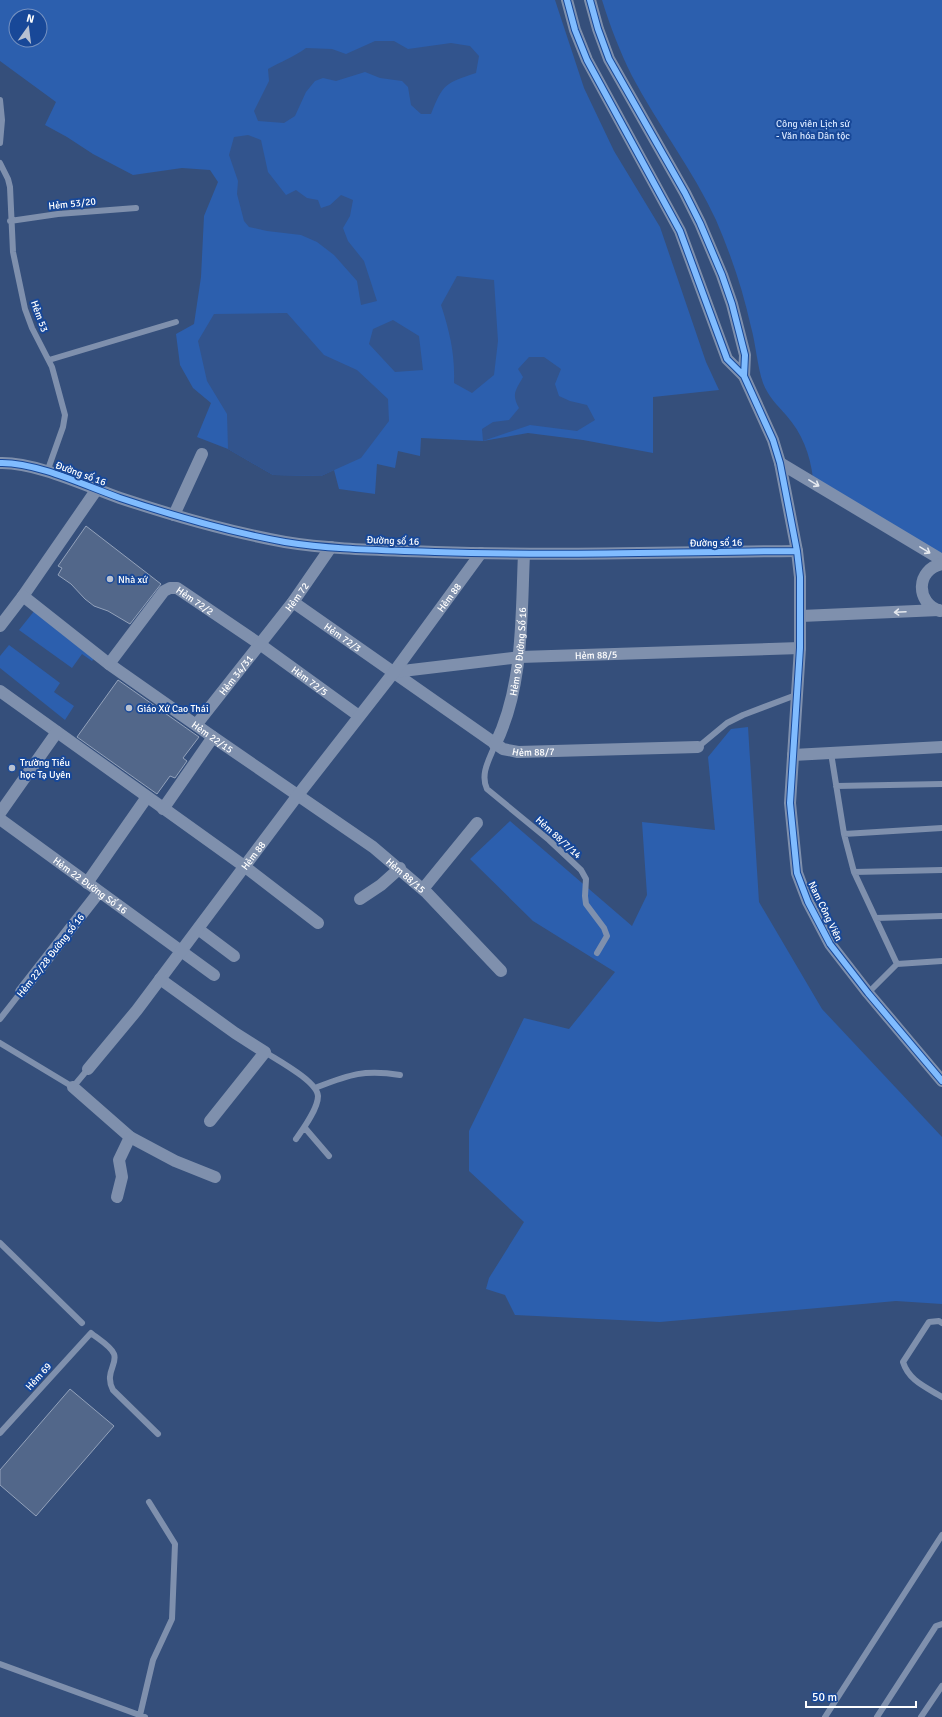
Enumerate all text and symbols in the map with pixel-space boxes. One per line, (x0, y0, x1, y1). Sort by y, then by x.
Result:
north arrow (8, 8, 48, 48)
text: N (25, 12, 36, 26)
park label: Công viên Lịch sử - Văn hóa Dân tộc (776, 118, 850, 142)
street label: Hẻm 53/20 (48, 196, 96, 212)
street label: Hẻm 53 (28, 299, 50, 334)
street label: Đường số 16 (54, 459, 108, 489)
one-way arrow (808, 479, 819, 487)
street label: Đường số 16 (366, 534, 420, 548)
street label: Đường số 16 (689, 537, 743, 549)
one-way arrow (919, 546, 931, 554)
marker: Nhà xứ (105, 574, 115, 584)
place label: Nhà xứ (118, 574, 148, 586)
street label: Hẻm 72 (283, 580, 312, 614)
street label: Hẻm 88 (435, 581, 464, 615)
street label: Hẻm 72/2 (174, 584, 215, 618)
street label: Hẻm 90 Đường Số 16 (507, 607, 529, 697)
one-way arrow (894, 608, 907, 616)
street label: Hẻm 72/3 (322, 621, 363, 655)
street label: Hẻm 88/5 (575, 649, 617, 662)
street label: Hẻm 34/31 (217, 653, 256, 698)
street label: Hẻm 72/5 (289, 664, 330, 699)
marker: Giáo Xứ Cao Thái (124, 703, 134, 713)
place label: Giáo Xứ Cao Thái (137, 703, 209, 715)
street label: Hẻm 22/15 (189, 719, 235, 756)
street label: Hẻm 88/7 (511, 746, 555, 759)
place label: Trường Tiểu học Tạ Uyên (20, 757, 71, 781)
marker: Trường Tiểu học Tạ Uyên (7, 763, 17, 773)
street label: Hẻm 88/7/14 (533, 814, 584, 862)
street label: Hẻm 88 (239, 839, 268, 873)
street label: Hẻm 22 Đường Số 16 (50, 855, 129, 917)
street label: Hẻm 88/15 (383, 856, 427, 896)
street label: Nam Công Viên (805, 880, 845, 943)
street label: Hẻm 22/28 Đường số 16 (14, 911, 87, 1000)
street label: Hẻm 69 (23, 1360, 54, 1393)
scale bar (806, 1683, 916, 1709)
text: 50 m (812, 1690, 837, 1705)

